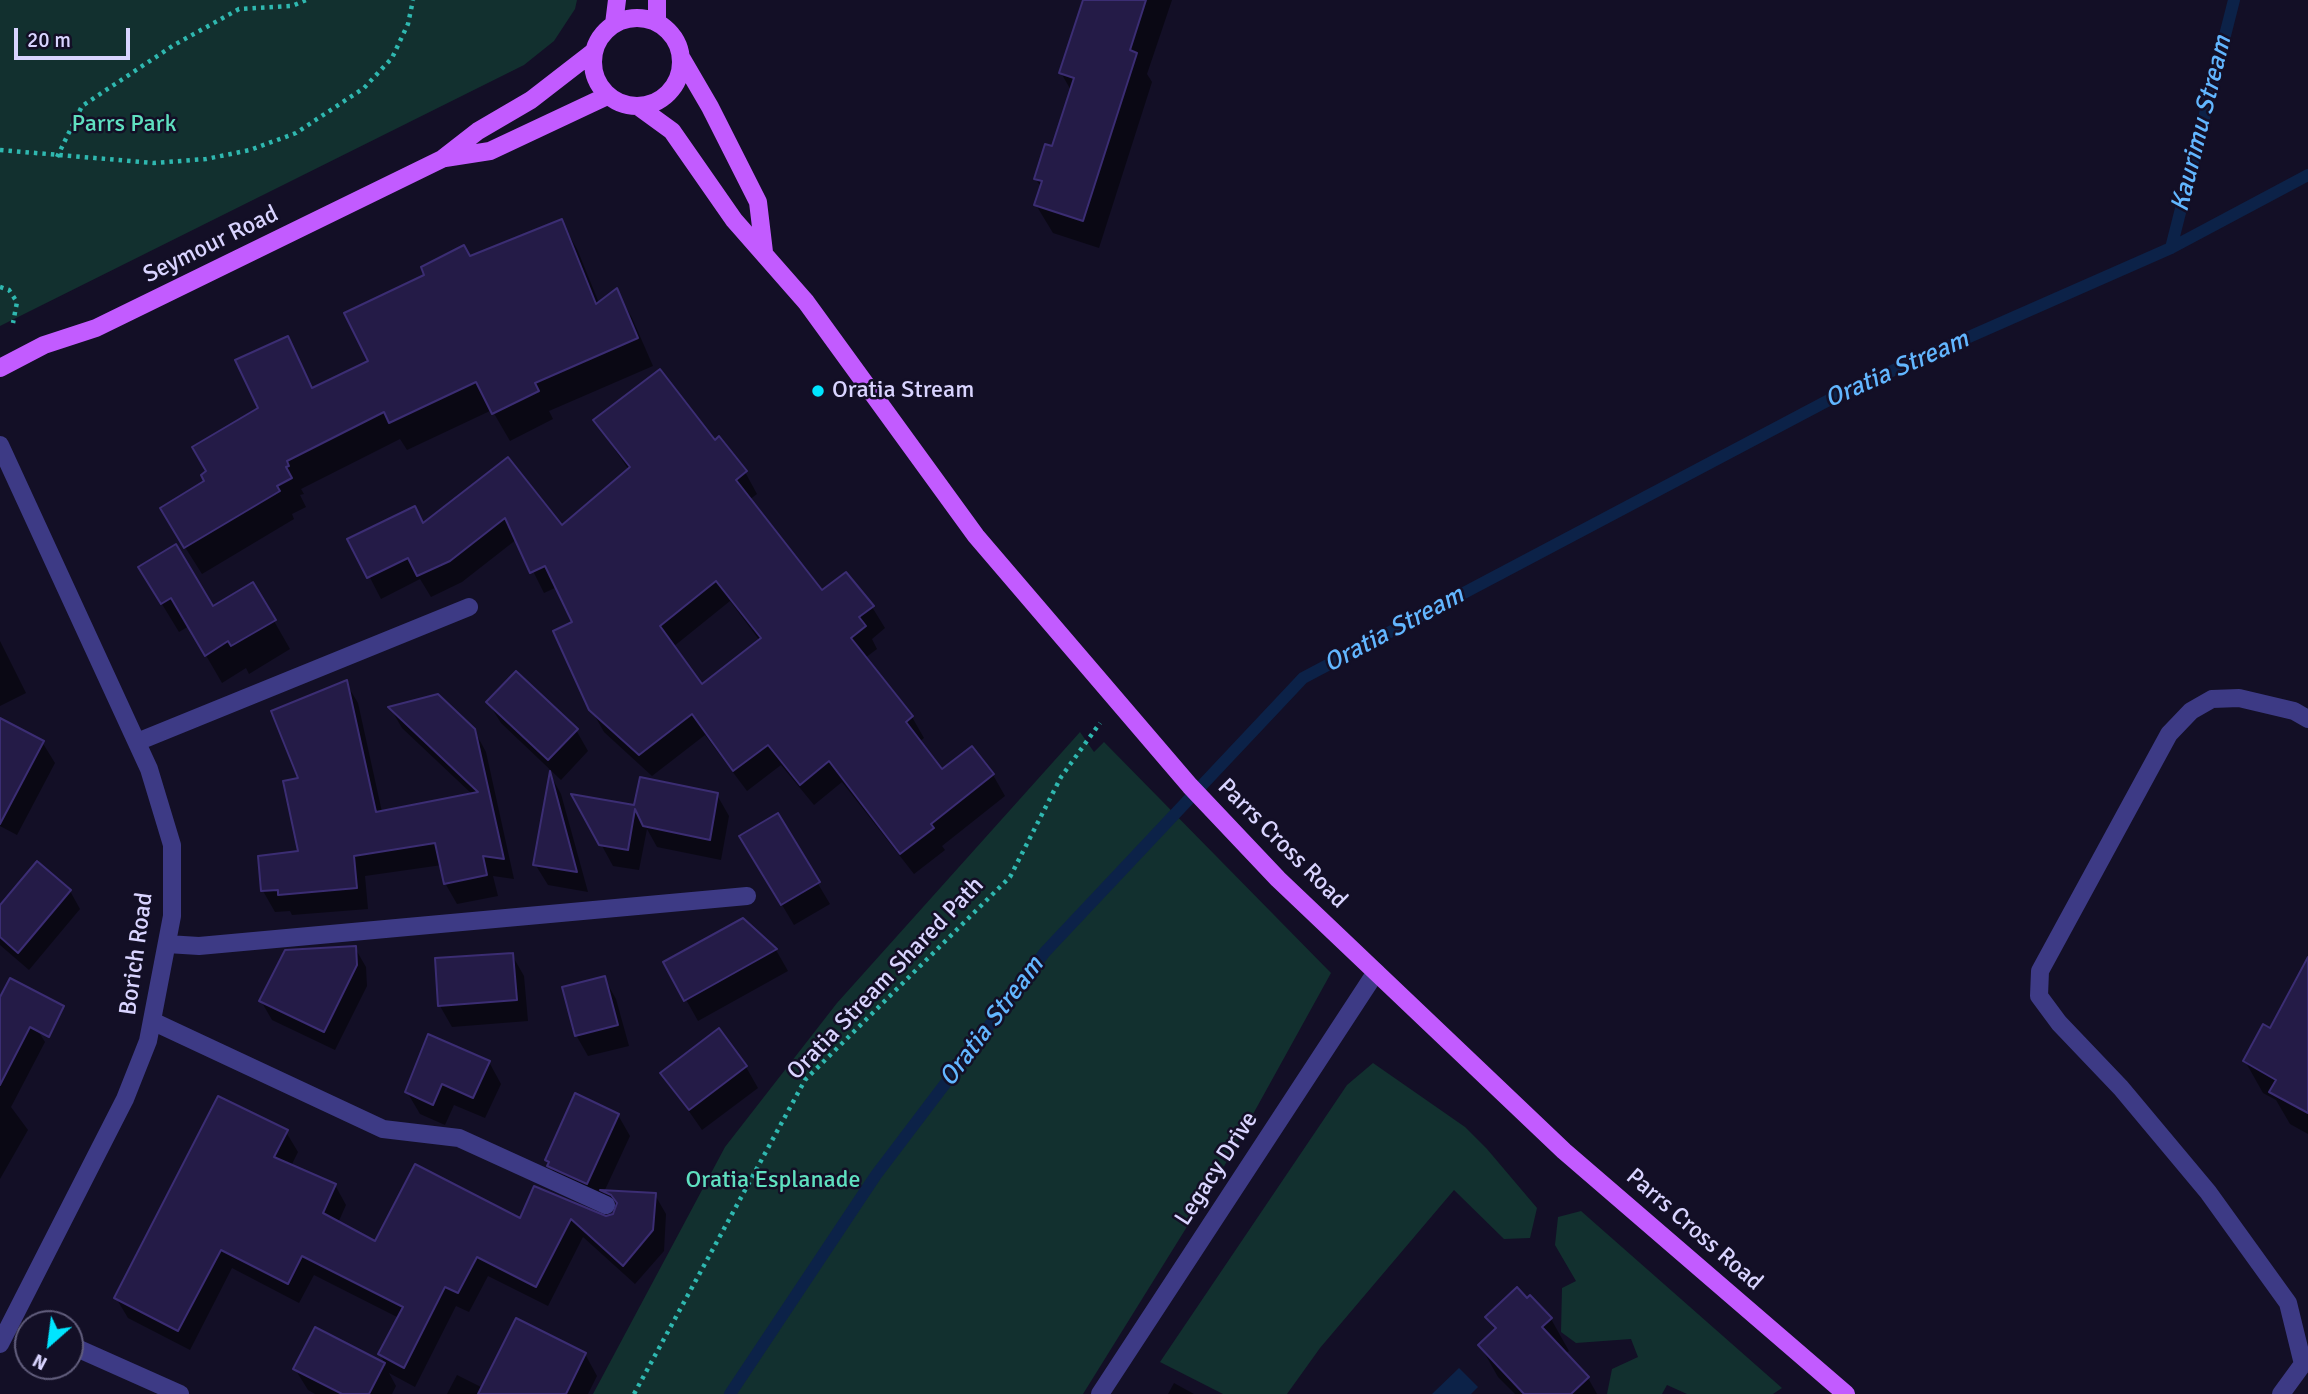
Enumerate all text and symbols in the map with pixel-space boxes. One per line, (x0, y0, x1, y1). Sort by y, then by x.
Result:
scale bar (18, 14, 133, 58)
text: 20 m (27, 27, 71, 53)
water label: Kaurimu Stream (2165, 33, 2239, 215)
park label: Parrs Park (72, 111, 176, 139)
street label: Seymour Road (139, 200, 283, 290)
water label: Oratia Stream (1820, 324, 1974, 416)
place label: Oratia Stream (832, 377, 974, 405)
marker: Oratia Stream (810, 383, 826, 399)
water label: Oratia Stream (1319, 580, 1469, 680)
street label: Parrs Cross Road (1211, 773, 1353, 915)
street label: Oratia Stream Shared Path (782, 872, 990, 1086)
street label: Borich Road (114, 891, 160, 1017)
water label: Oratia Stream (933, 951, 1051, 1093)
street label: Legacy Drive (1169, 1107, 1265, 1231)
street label: Parrs Cross Road (1620, 1163, 1768, 1297)
park label: Oratia Esplanade (686, 1167, 860, 1195)
north arrow (14, 1310, 84, 1380)
text: N (29, 1348, 52, 1375)

